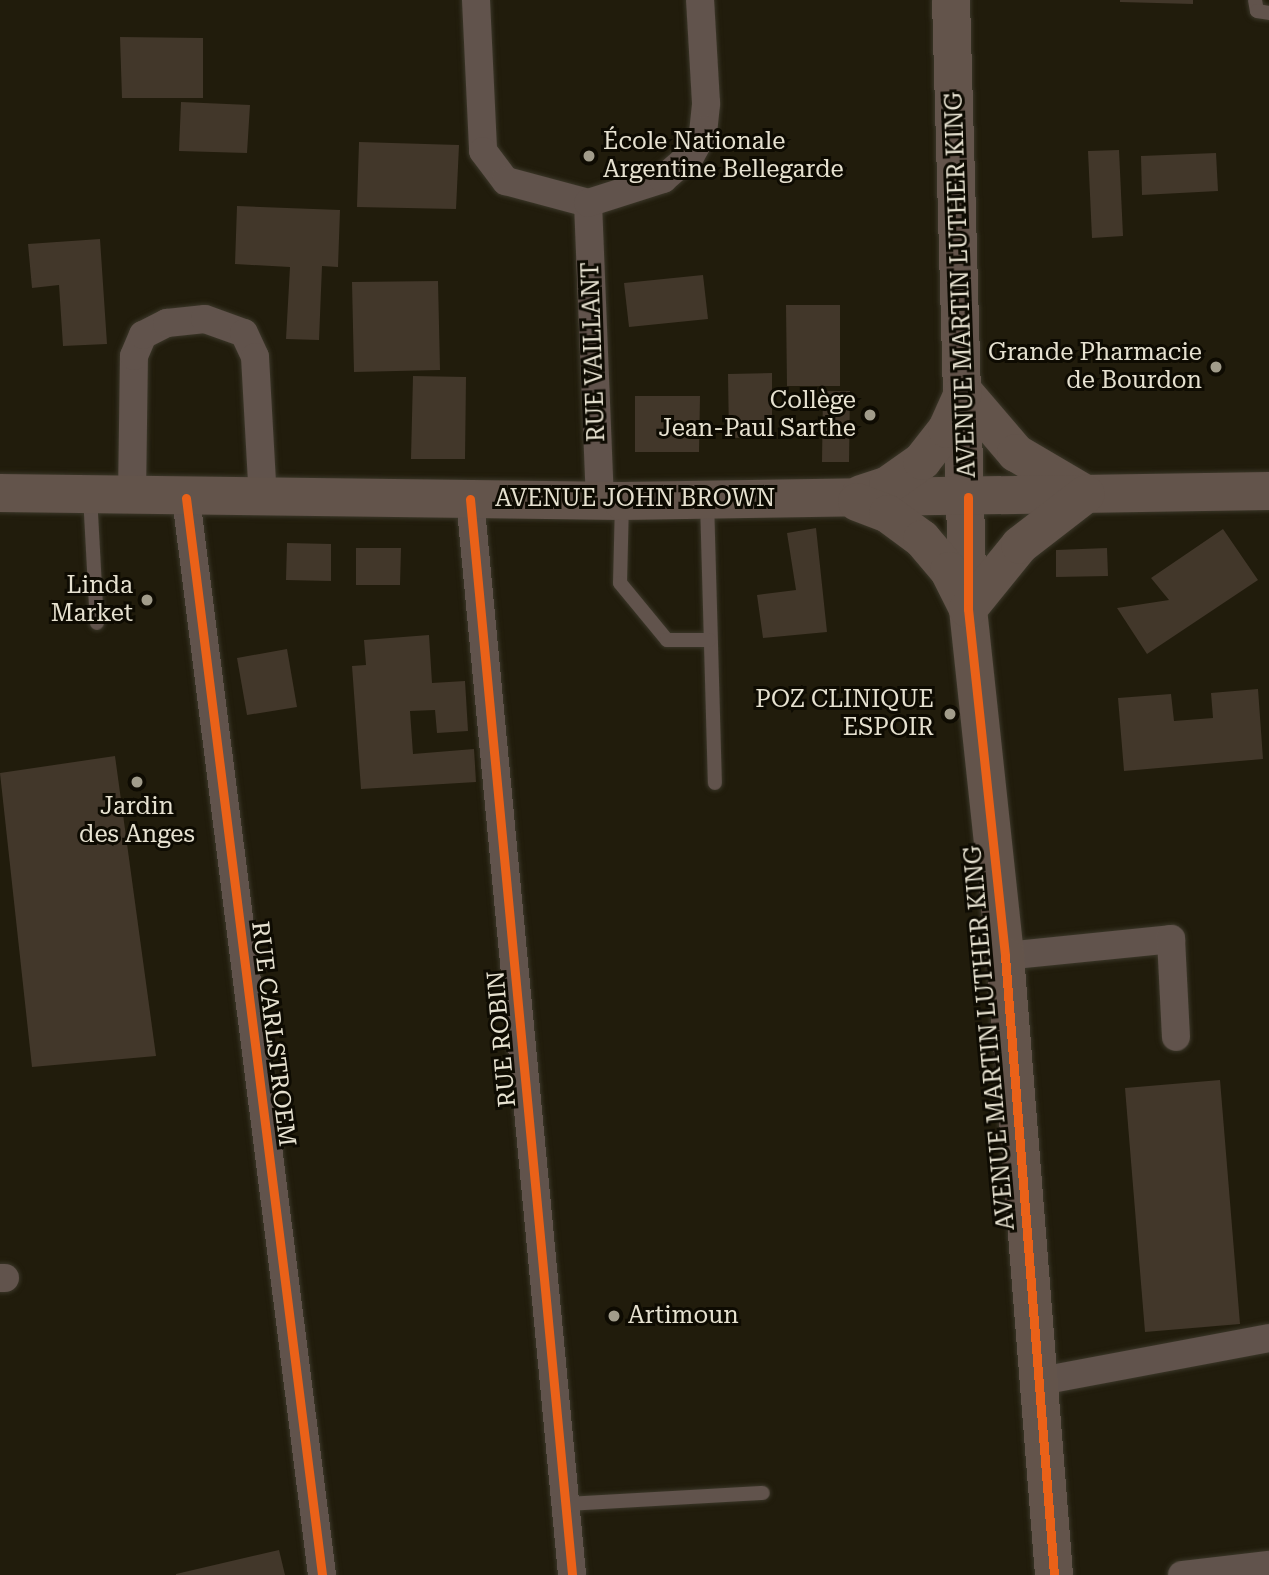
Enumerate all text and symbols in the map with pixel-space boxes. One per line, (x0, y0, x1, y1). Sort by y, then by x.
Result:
street label: AVENUE MARTIN LUTHER KING (940, 92, 982, 478)
place label: École Nationale Argentine Bellegarde (603, 128, 844, 184)
marker: École Nationale Argentine Bellegarde (581, 148, 597, 164)
street label: RUE VAILLANT (576, 262, 612, 442)
place label: Grande Pharmacie de Bourdon (988, 339, 1202, 395)
marker: Grande Pharmacie de Bourdon (1208, 359, 1224, 375)
place label: Collège Jean-Paul Sarthe (659, 387, 856, 443)
marker: Collège Jean-Paul Sarthe (862, 407, 878, 423)
street label: AVENUE JOHN BROWN (495, 485, 775, 513)
place label: Linda Market (51, 572, 133, 628)
marker: Linda Market (139, 592, 155, 608)
place label: POZ CLINIQUE ESPOIR (755, 686, 934, 742)
marker: POZ CLINIQUE ESPOIR (940, 704, 960, 724)
marker: Jardin des Anges (129, 774, 145, 790)
place label: Jardin des Anges (79, 793, 195, 849)
street label: AVENUE MARTIN LUTHER KING (959, 844, 1021, 1232)
street label: RUE CARLSTROEM (245, 920, 301, 1148)
street label: RUE ROBIN (482, 970, 522, 1108)
place label: Artimoun (628, 1302, 739, 1330)
marker: Artimoun (606, 1308, 622, 1324)

